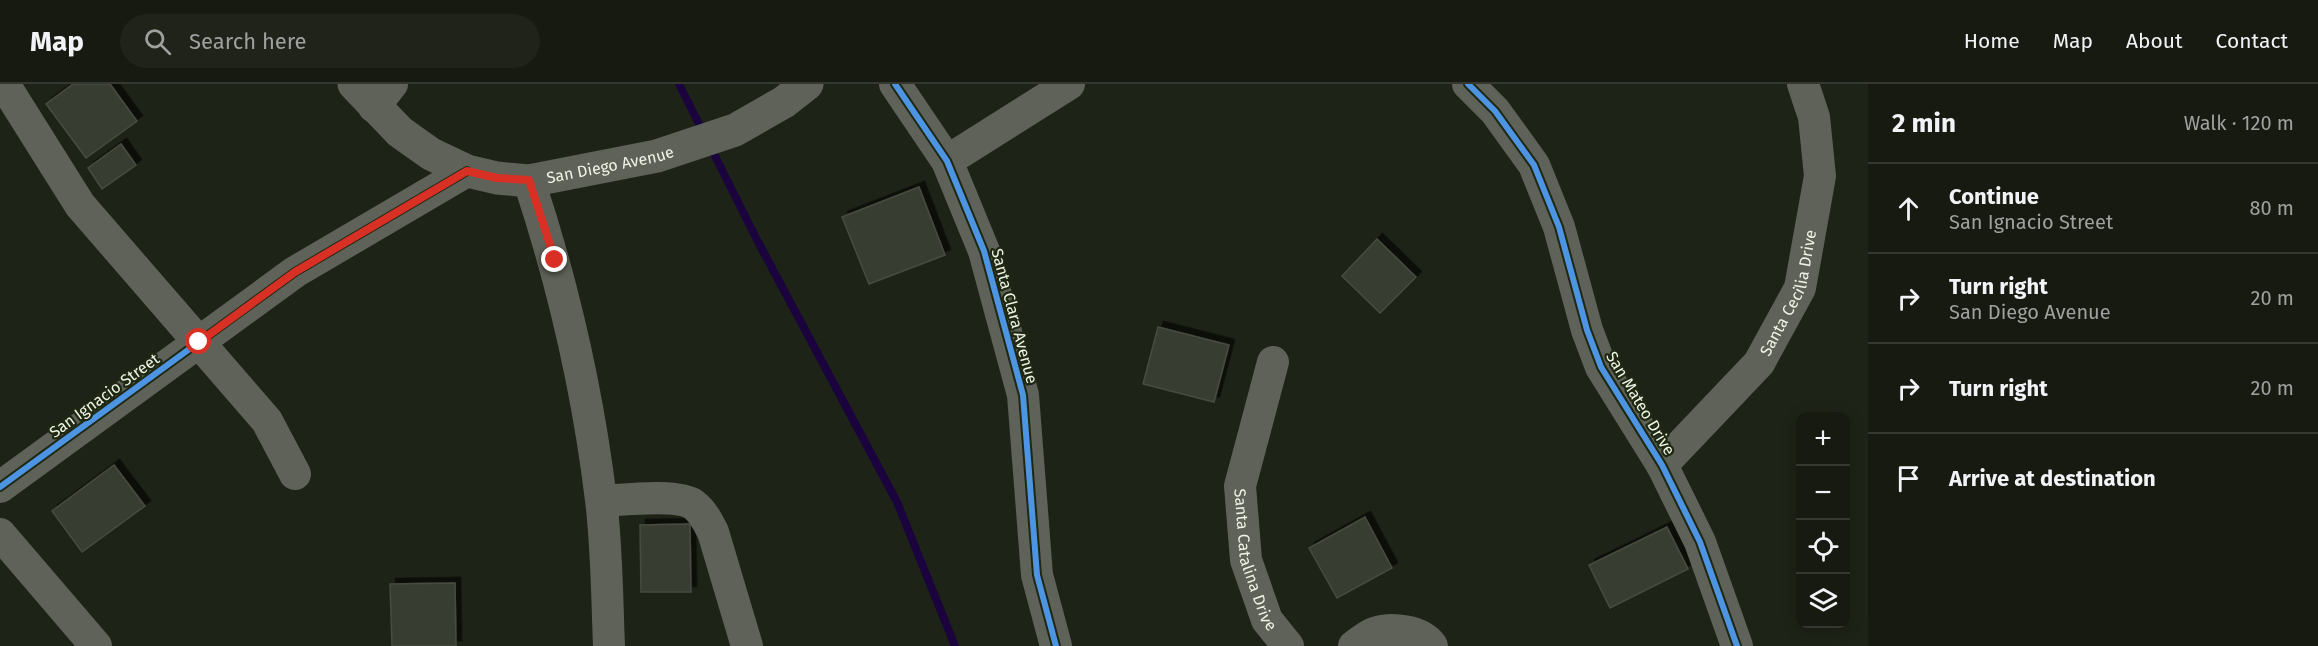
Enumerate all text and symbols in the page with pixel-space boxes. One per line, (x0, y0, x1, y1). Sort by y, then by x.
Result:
search box (120, 14, 540, 68)
text: Map (30, 25, 84, 58)
icon: search (141, 25, 174, 58)
text: Search here (189, 28, 307, 55)
text: Home (1964, 28, 2020, 54)
text: Map (2053, 28, 2093, 54)
text: About (2126, 28, 2183, 54)
text: Contact (2216, 28, 2288, 54)
text: 2 min (1892, 108, 1956, 139)
text: Walk · 120 m (2184, 111, 2294, 135)
street label: San Diego Avenue (545, 142, 676, 187)
text: Continue (1949, 183, 2039, 210)
icon: ahead (1892, 192, 1925, 225)
text: 80 m (2249, 196, 2294, 220)
text: San Ignacio Street (1949, 210, 2113, 234)
street label: Santa Cecilia Drive (1756, 228, 1820, 359)
route end (541, 246, 567, 272)
street label: Santa Clara Avenue (987, 246, 1042, 386)
text: Turn right (1949, 273, 2048, 300)
icon: right (1892, 282, 1925, 315)
text: 20 m (2251, 286, 2294, 310)
text: San Diego Avenue (1949, 300, 2111, 324)
route start (185, 328, 211, 354)
street label: San Mateo Drive (1602, 348, 1679, 459)
street label: San Ignacio Street (46, 349, 163, 442)
icon: right (1892, 372, 1925, 405)
text: Turn right (1949, 375, 2048, 402)
text: 20 m (2251, 376, 2294, 400)
map controls (1796, 412, 1850, 628)
button: + (1796, 412, 1850, 466)
icon: arrive (1892, 462, 1925, 495)
text: Arrive at destination (1949, 465, 2156, 492)
button: − (1796, 466, 1850, 520)
street label: Santa Catalina Drive (1230, 488, 1281, 635)
button: locate (1796, 520, 1850, 574)
button: layers (1796, 574, 1850, 628)

